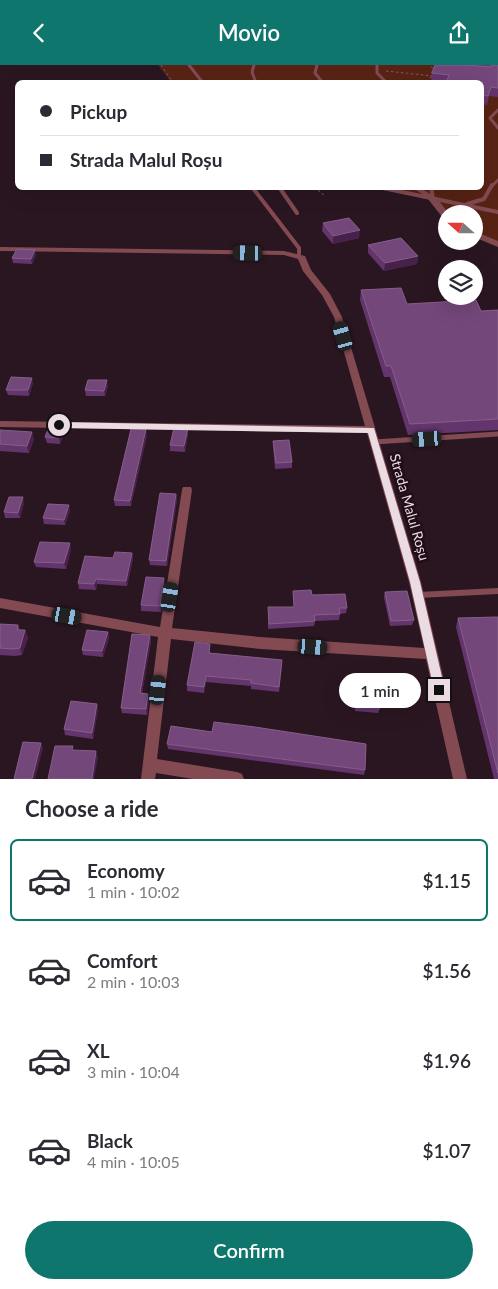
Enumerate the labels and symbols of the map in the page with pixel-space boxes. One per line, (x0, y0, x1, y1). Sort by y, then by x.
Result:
north arrow (438, 205, 482, 250)
car (232, 245, 263, 261)
car (331, 320, 354, 352)
route start (48, 414, 70, 436)
car (411, 430, 442, 448)
street label: Strada Malul Roșu (387, 452, 433, 562)
car (160, 581, 179, 613)
car (50, 606, 83, 626)
car (297, 638, 328, 656)
callout: 1 min (339, 673, 422, 707)
car (148, 674, 167, 706)
route end (428, 679, 450, 701)

